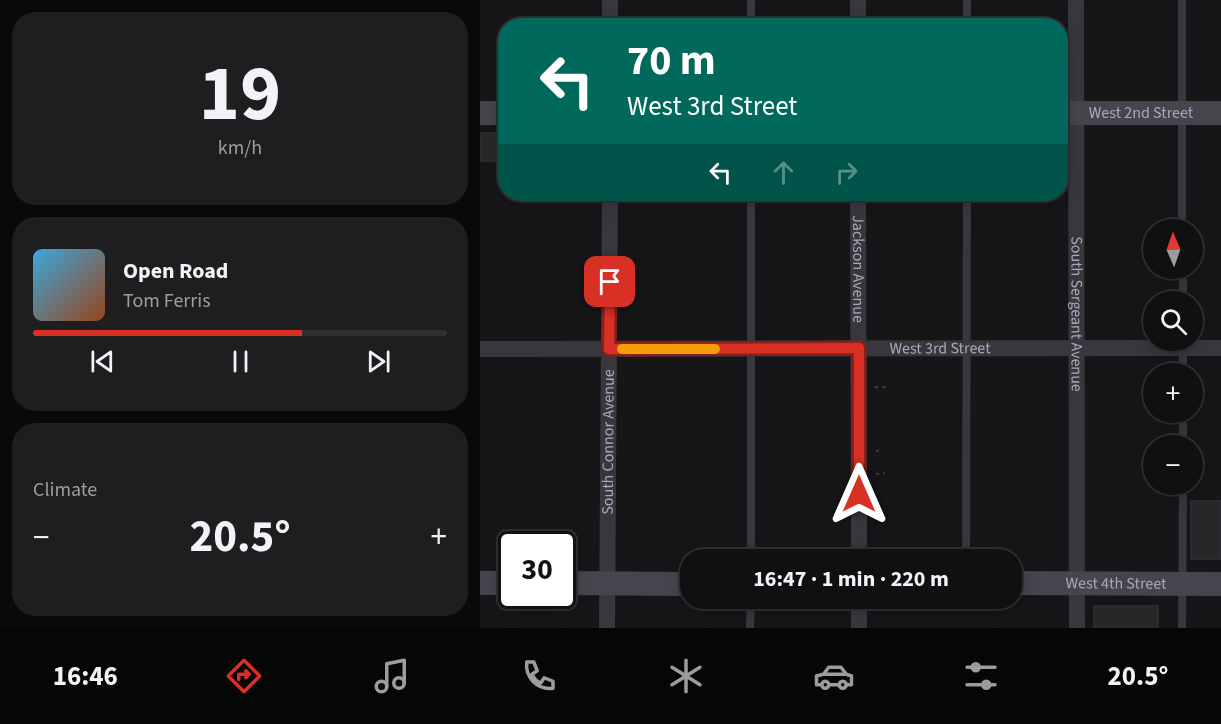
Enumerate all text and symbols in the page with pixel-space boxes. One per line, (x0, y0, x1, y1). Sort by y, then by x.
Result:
text: 70 m (627, 31, 716, 91)
text: 19 (199, 39, 281, 150)
icon: left (528, 42, 606, 120)
text: West 3rd Street (627, 87, 797, 126)
street label: West 2nd Street (1089, 102, 1194, 124)
text: km/h (218, 134, 262, 162)
icon: left (704, 156, 737, 189)
icon: ahead (767, 156, 800, 189)
icon: right (830, 156, 863, 189)
street label: Jackson Avenue (847, 215, 869, 323)
north arrow (1143, 219, 1203, 279)
map controls (1143, 219, 1203, 495)
street label: South Sergeant Avenue (1065, 236, 1088, 392)
text: Open Road (123, 255, 228, 287)
pin (584, 256, 635, 307)
icon: arrive (593, 265, 626, 298)
text: Tom Ferris (123, 287, 211, 315)
button: search (1143, 291, 1203, 351)
street label: West 3rd Street (889, 337, 991, 359)
icon: previous (86, 345, 119, 378)
icon: pause (224, 345, 257, 378)
icon: next (362, 345, 395, 378)
button: + (1143, 363, 1203, 423)
street label: South Connor Avenue (597, 369, 620, 515)
button: − (1143, 435, 1203, 495)
position arrow (827, 462, 891, 526)
text: Climate (33, 476, 97, 504)
text: 20.5° (189, 505, 291, 569)
text: − (33, 514, 49, 561)
text: + (431, 514, 447, 561)
speed limit sign: 30 (498, 531, 576, 609)
text: 16:47 · 1 min · 220 m (753, 563, 949, 595)
street label: West 4th Street (1065, 572, 1167, 595)
icon: directions (223, 655, 265, 697)
icon: music (371, 655, 413, 697)
icon: phone (518, 655, 560, 697)
icon: climate (665, 655, 707, 697)
icon: car (813, 655, 855, 697)
icon: filters (960, 655, 1002, 697)
text: 16:46 (53, 657, 118, 696)
text: 20.5° (1108, 657, 1168, 696)

